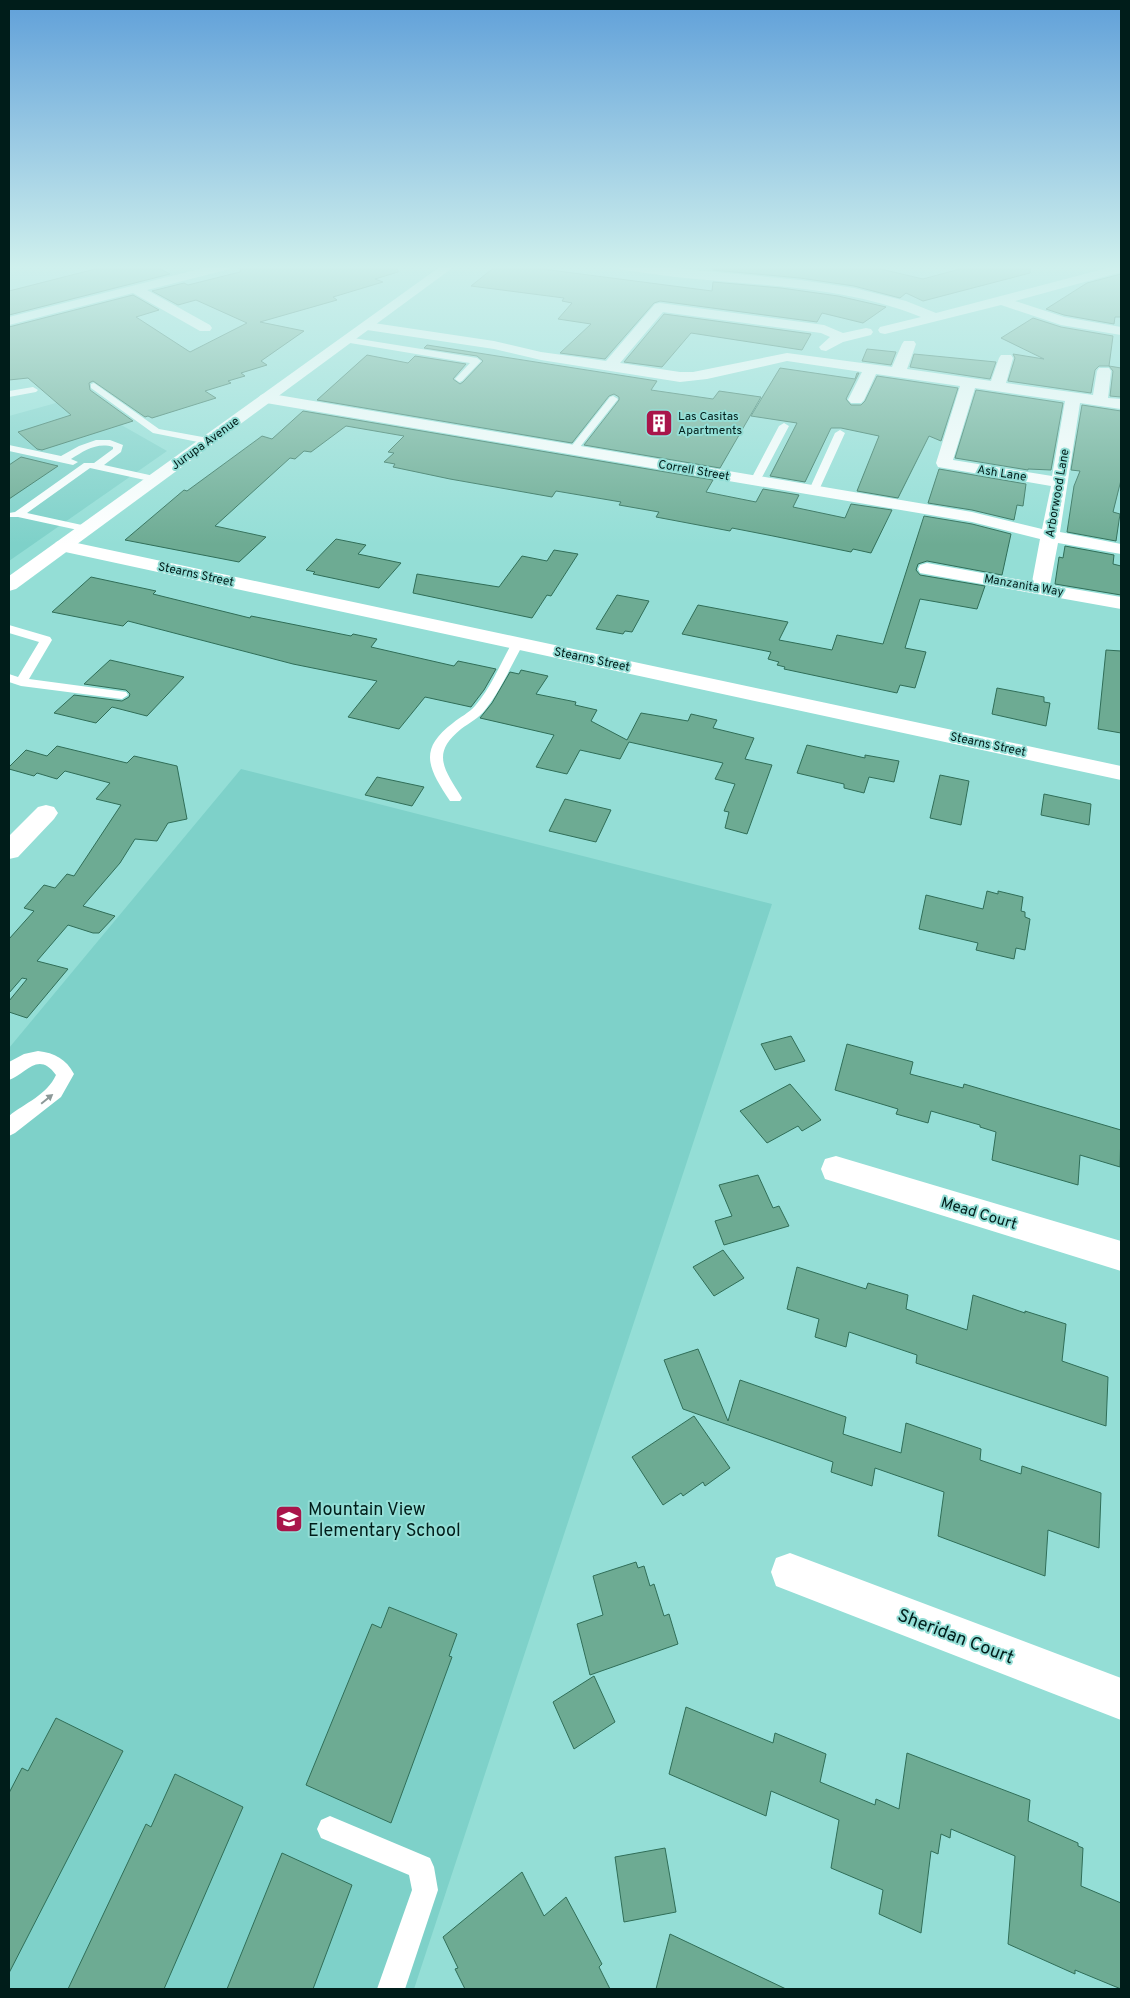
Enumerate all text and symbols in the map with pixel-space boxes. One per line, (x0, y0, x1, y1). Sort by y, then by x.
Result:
building icon: Las Casitas Apartments (644, 408, 674, 438)
place label: Las Casitas Apartments (678, 409, 742, 439)
street label: Jurupa Avenue (168, 414, 243, 474)
street label: Arborwood Lane (1042, 448, 1074, 539)
street label: Correll Street (657, 457, 731, 485)
street label: Ash Lane (976, 462, 1028, 486)
street label: Stearns Street (156, 559, 235, 591)
street label: Manzanita Way (983, 571, 1065, 601)
street label: Stearns Street (552, 644, 631, 676)
street label: Stearns Street (948, 729, 1027, 761)
one-way arrow (41, 1094, 54, 1105)
street label: Mead Court (938, 1194, 1019, 1235)
place label: Mountain View Elementary School (308, 1499, 461, 1543)
school or university icon: Mountain View Elementary School (274, 1504, 304, 1534)
street label: Sheridan Court (894, 1605, 1017, 1670)

